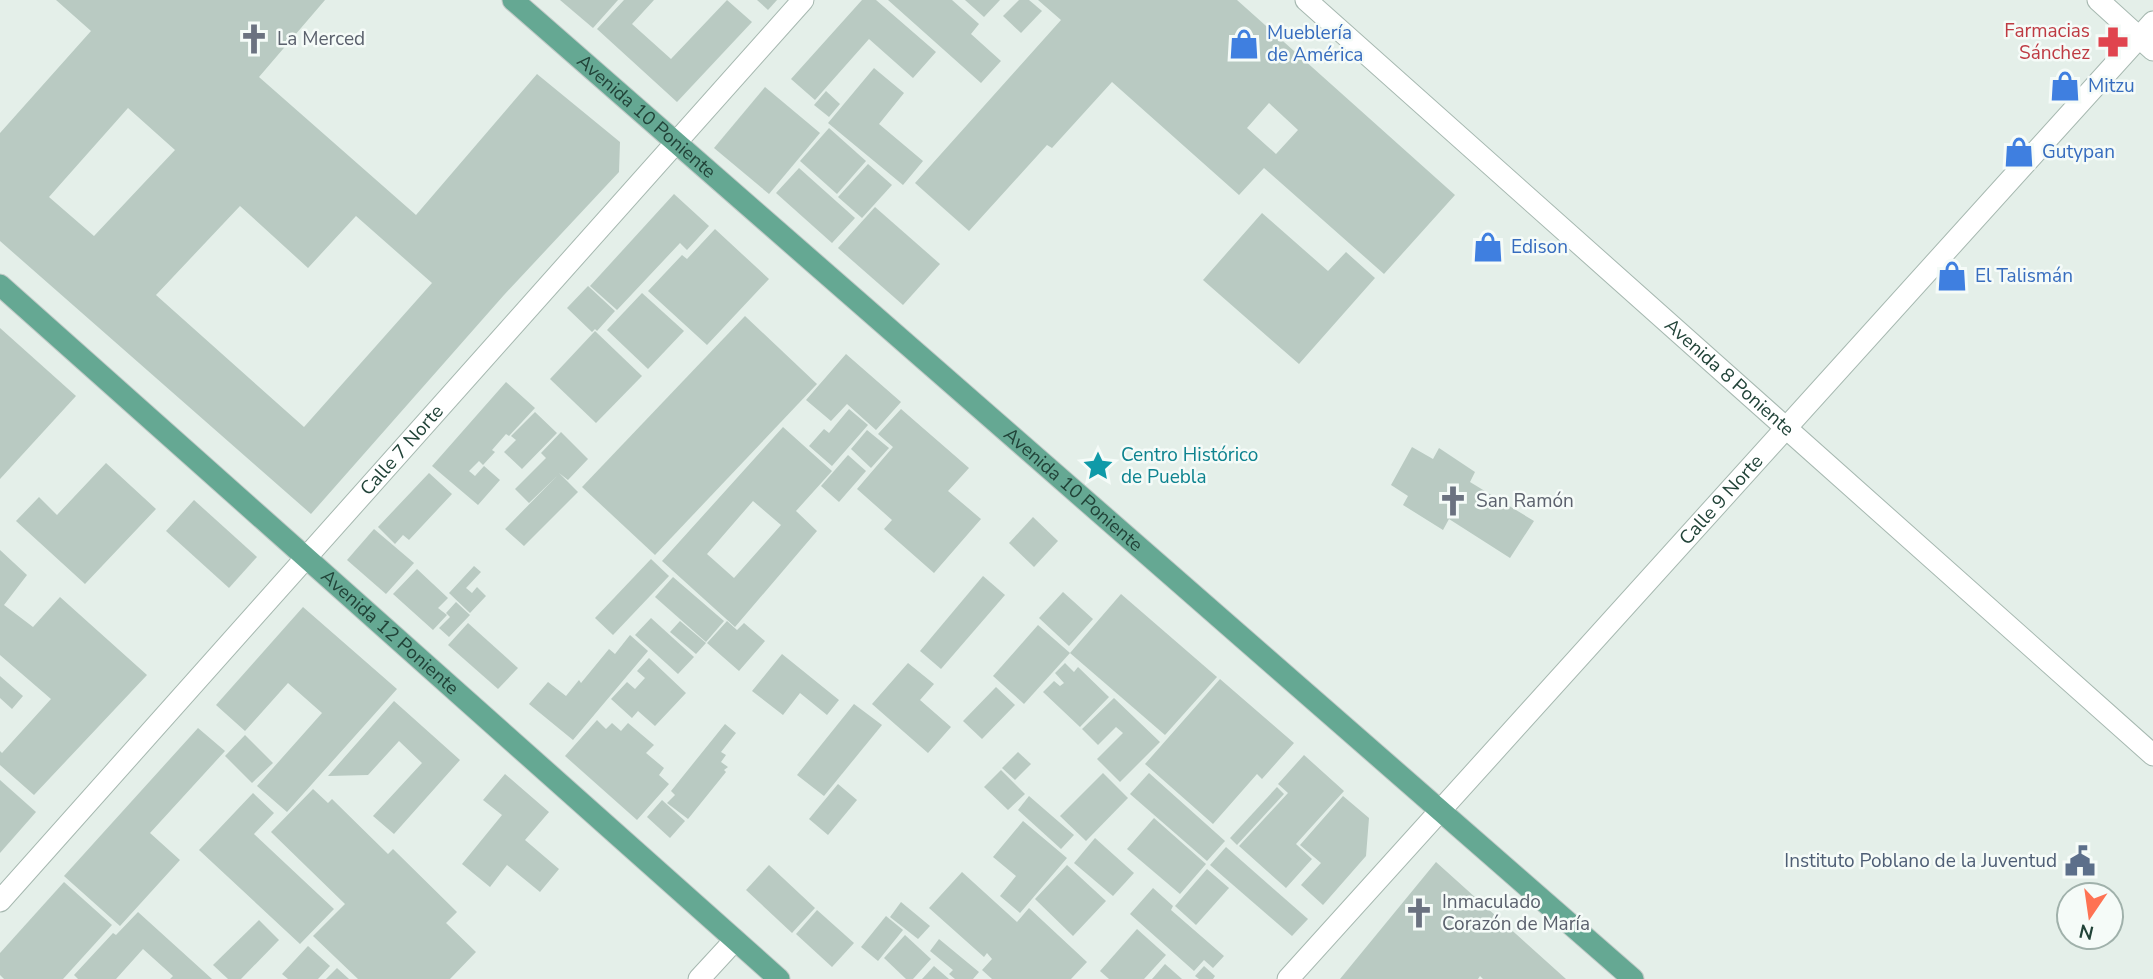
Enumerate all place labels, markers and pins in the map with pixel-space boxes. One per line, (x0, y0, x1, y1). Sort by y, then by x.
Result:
place label: Farmacias Sánchez (2004, 18, 2090, 66)
place label: Mueblería de América (1267, 20, 1363, 68)
church icon: La Merced (237, 22, 271, 56)
pharmacy icon: Farmacias Sánchez (2096, 25, 2130, 59)
place label: La Merced (277, 26, 365, 52)
shop icon: Mueblería de América (1227, 27, 1261, 61)
shop icon: Mitzu (2048, 69, 2082, 103)
place label: Mitzu (2088, 73, 2135, 99)
shop icon: Gutypan (2002, 135, 2036, 169)
place label: Gutypan (2042, 139, 2115, 165)
shop icon: Edison (1471, 230, 1505, 264)
place label: Edison (1511, 234, 1568, 260)
shop icon: El Talismán (1935, 259, 1969, 293)
place label: El Talismán (1975, 263, 2073, 289)
place label: Centro Histórico de Puebla (1121, 442, 1258, 490)
place icon: Centro Histórico de Puebla (1081, 449, 1115, 483)
church icon: San Ramón (1436, 484, 1470, 518)
place label: San Ramón (1476, 488, 1574, 514)
public building icon: Instituto Poblano de la Juventud (2063, 844, 2097, 878)
place label: Instituto Poblano de la Juventud (1784, 848, 2057, 874)
place label: Inmaculado Corazón de María (1442, 889, 1590, 937)
church icon: Inmaculado Corazón de María (1402, 896, 1436, 930)

